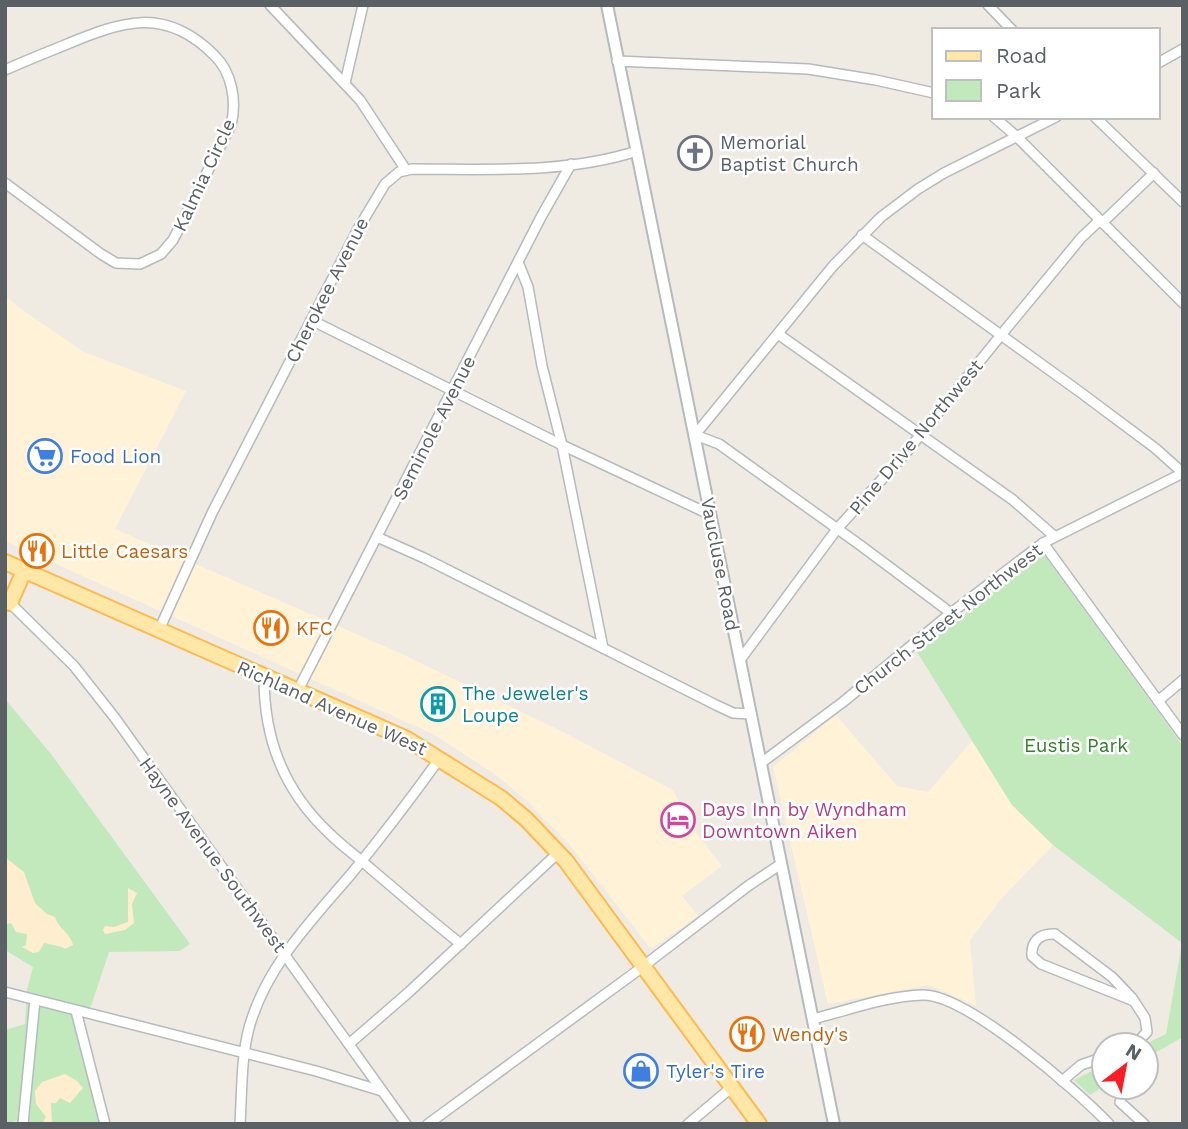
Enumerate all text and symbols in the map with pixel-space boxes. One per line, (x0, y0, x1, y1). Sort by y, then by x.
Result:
legend (932, 28, 1160, 119)
text: Road (996, 43, 1047, 68)
text: Park (996, 78, 1041, 103)
street label: Kalmia Circle (168, 115, 240, 235)
place label: Memorial Baptist Church (720, 131, 859, 176)
church icon: Memorial Baptist Church (676, 134, 714, 172)
street label: Cherokee Avenue (280, 214, 374, 366)
street label: Seminole Avenue (388, 352, 480, 504)
street label: Pine Drive Northwest (844, 354, 988, 519)
supermarket icon: Food Lion (26, 437, 64, 475)
place label: Food Lion (70, 445, 161, 468)
street label: Vaucluse Road (696, 495, 744, 633)
restaurant icon: Little Caesars (18, 532, 56, 570)
street label: Church Street Northwest (849, 538, 1047, 700)
place label: Little Caesars (61, 540, 188, 563)
restaurant icon: KFC (252, 609, 290, 647)
place label: KFC (296, 617, 333, 640)
street label: Richland Avenue West (233, 656, 431, 760)
place label: The Jeweler's Loupe (462, 682, 588, 727)
building icon: The Jeweler's Loupe (419, 685, 457, 723)
park label: Eustis Park (1024, 734, 1128, 757)
street label: Hayne Avenue Southwest (135, 753, 291, 957)
place label: Days Inn by Wyndham Downtown Aiken (702, 798, 907, 843)
hotel icon: Days Inn by Wyndham Downtown Aiken (659, 801, 697, 839)
restaurant icon: Wendy's (728, 1015, 766, 1053)
place label: Wendy's (772, 1023, 848, 1046)
north arrow (1090, 1031, 1160, 1101)
text: N (1122, 1039, 1146, 1065)
shop icon: Tyler's Tire (622, 1052, 660, 1090)
place label: Tyler's Tire (666, 1060, 765, 1083)

